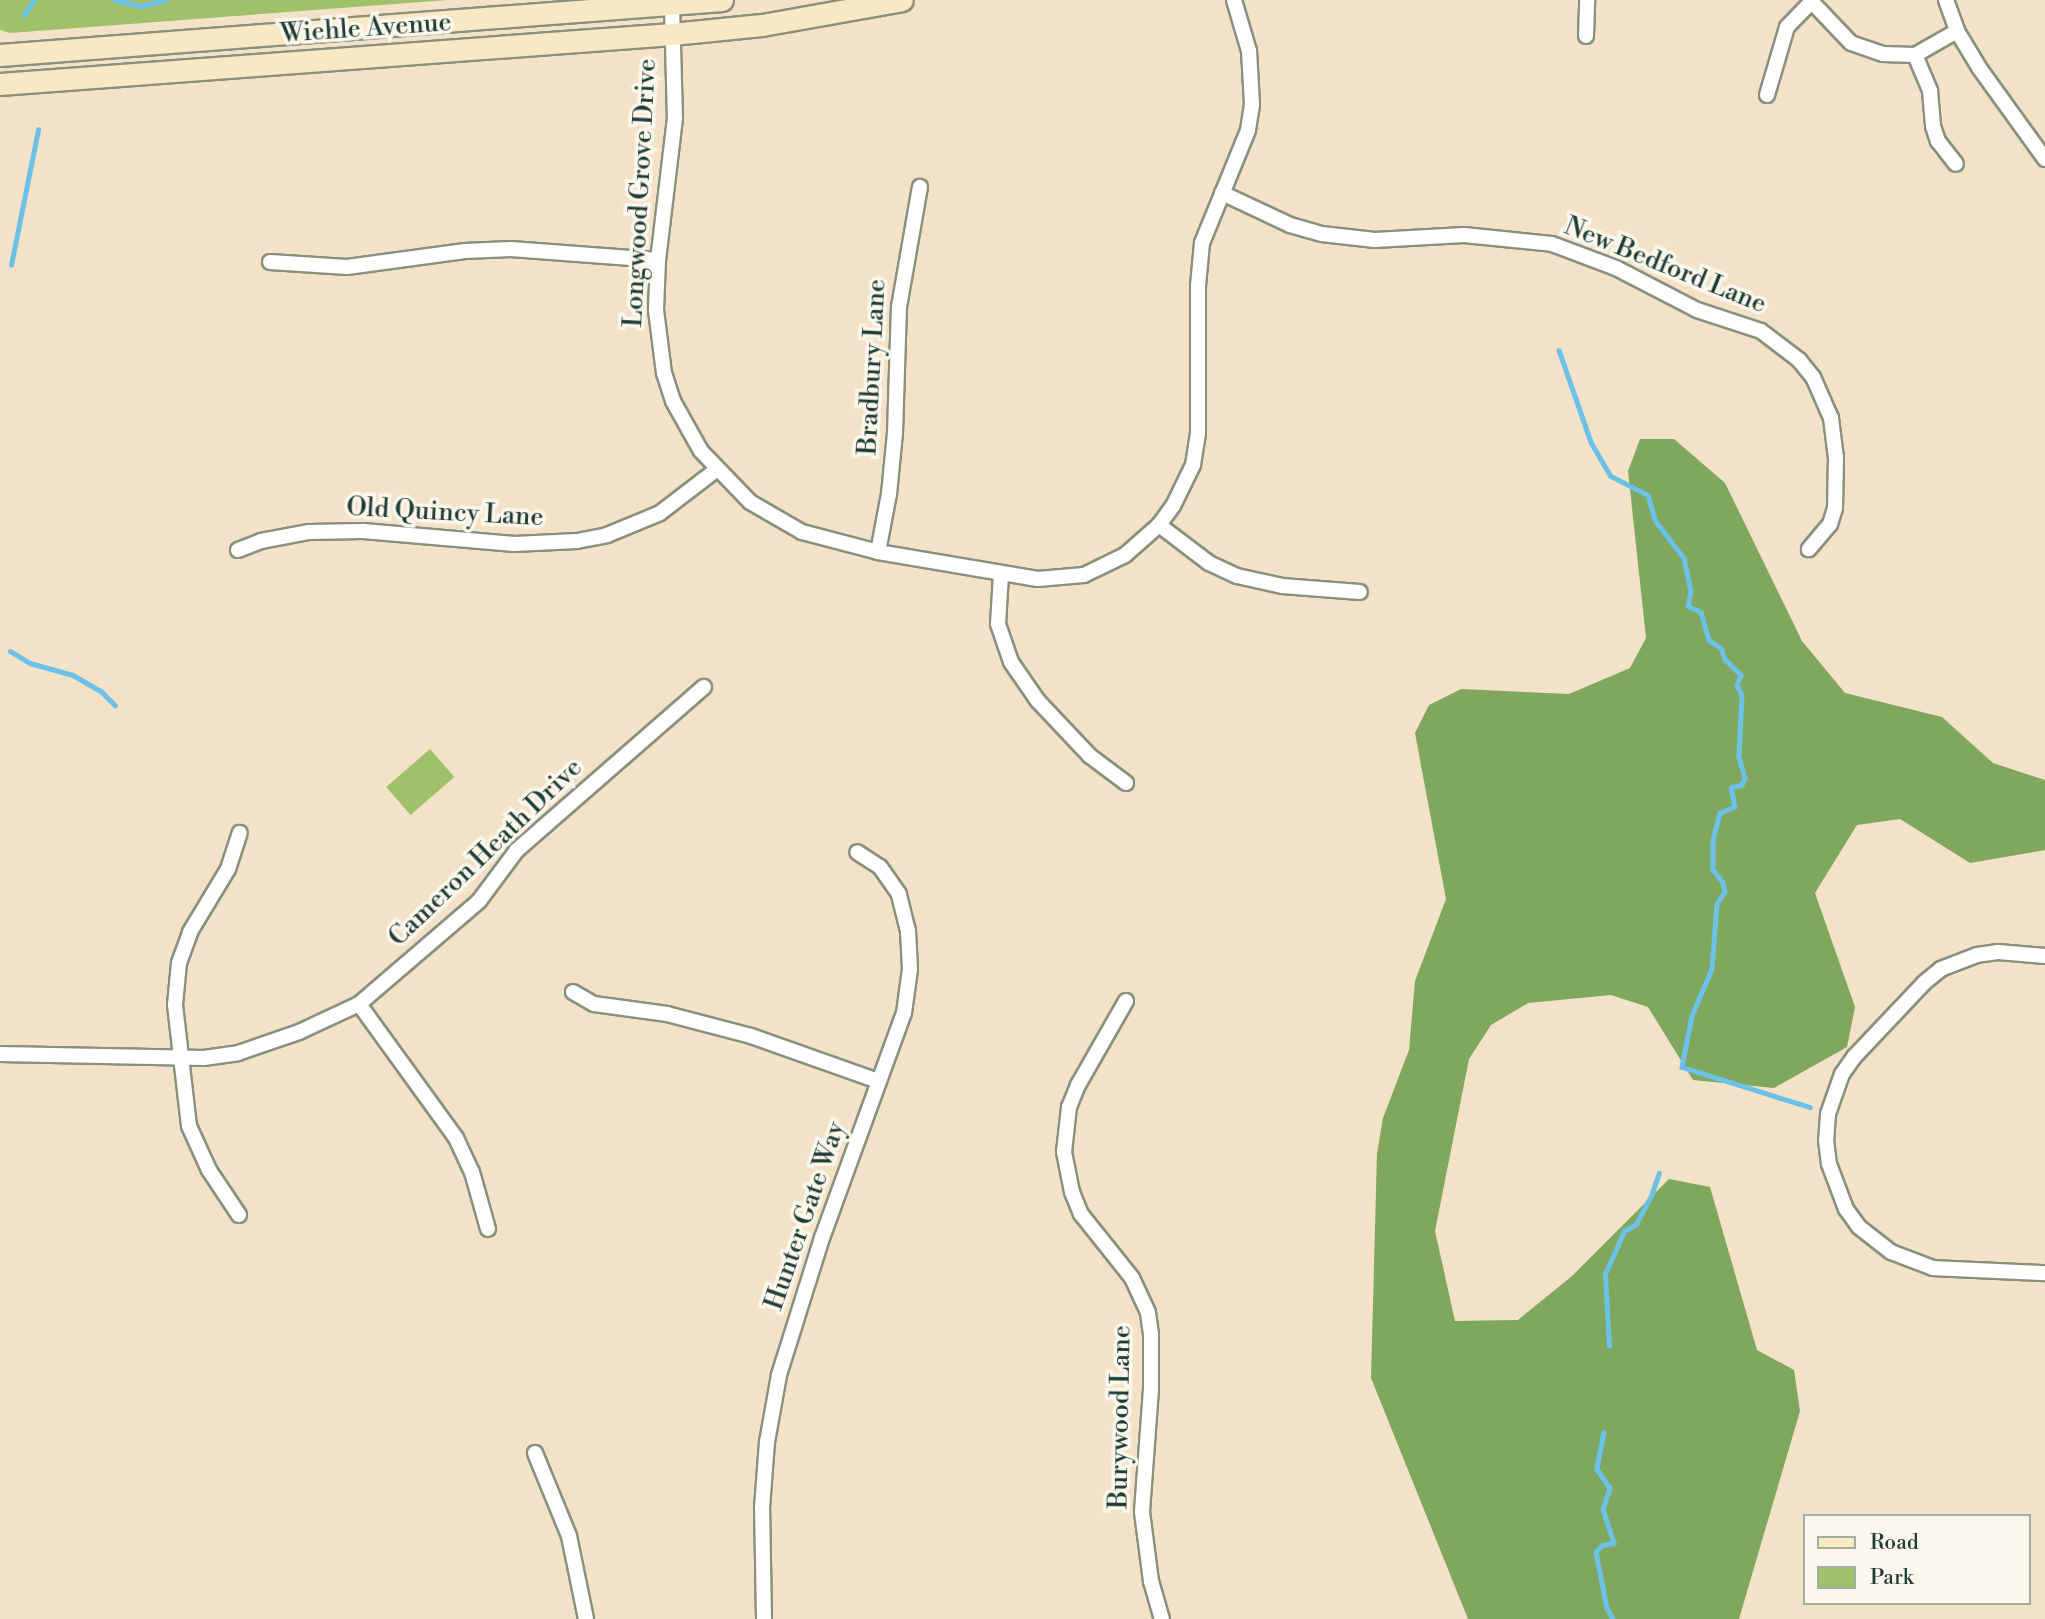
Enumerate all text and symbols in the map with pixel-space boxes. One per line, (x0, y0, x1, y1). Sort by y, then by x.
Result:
street label: Wiehle Avenue (279, 7, 453, 51)
street label: Longwood Grove Drive (618, 58, 664, 328)
street label: New Bedford Lane (1559, 211, 1771, 321)
street label: Bradbury Lane (853, 278, 893, 456)
street label: Old Quincy Lane (346, 492, 544, 534)
street label: Cameron Heath Drive (383, 753, 589, 953)
street label: Hunter Gate Way (759, 1118, 853, 1314)
street label: Burywood Lane (1104, 1325, 1138, 1509)
legend (1804, 1514, 2031, 1605)
text: Road (1870, 1530, 1919, 1556)
text: Park (1870, 1565, 1914, 1591)

